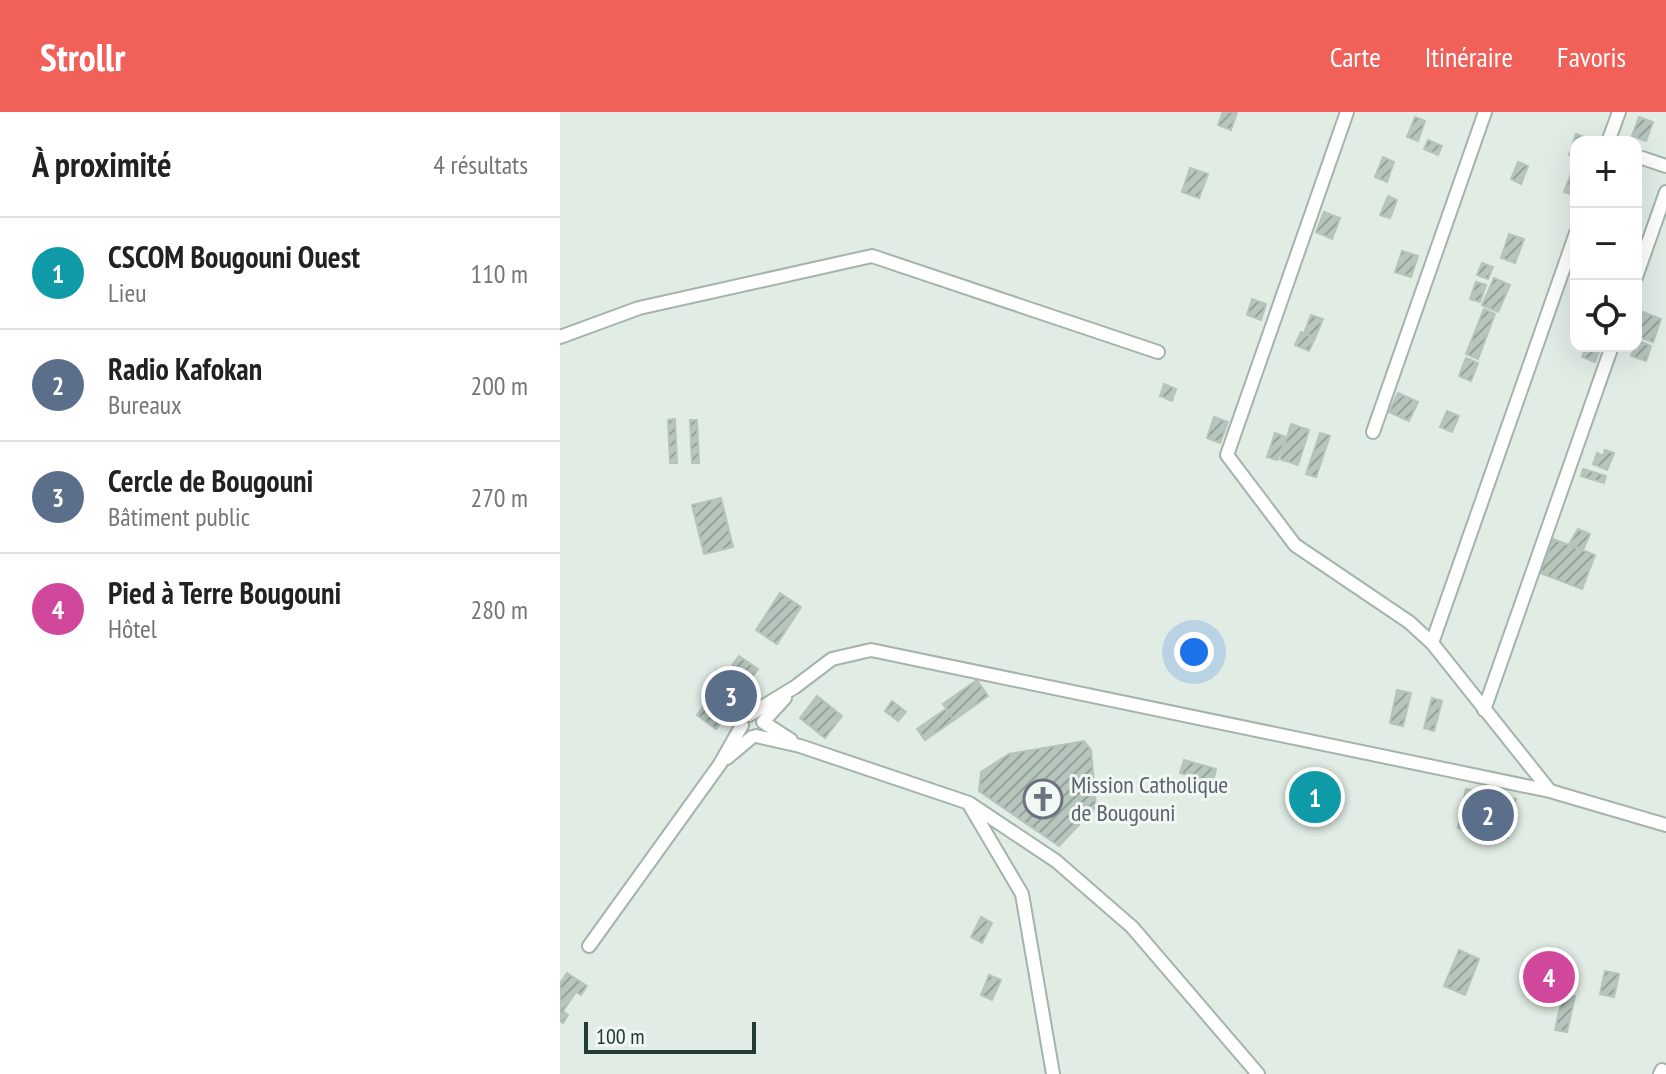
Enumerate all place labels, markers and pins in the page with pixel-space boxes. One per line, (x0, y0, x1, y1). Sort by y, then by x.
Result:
pin: 3 (705, 666, 757, 726)
pin: 1 (1289, 767, 1341, 827)
place label: Mission Catholique de Bougouni (1071, 769, 1228, 828)
church icon: Mission Catholique de Bougouni (1022, 778, 1064, 820)
pin: 2 (1462, 785, 1514, 845)
pin: 4 (1523, 947, 1575, 1007)

